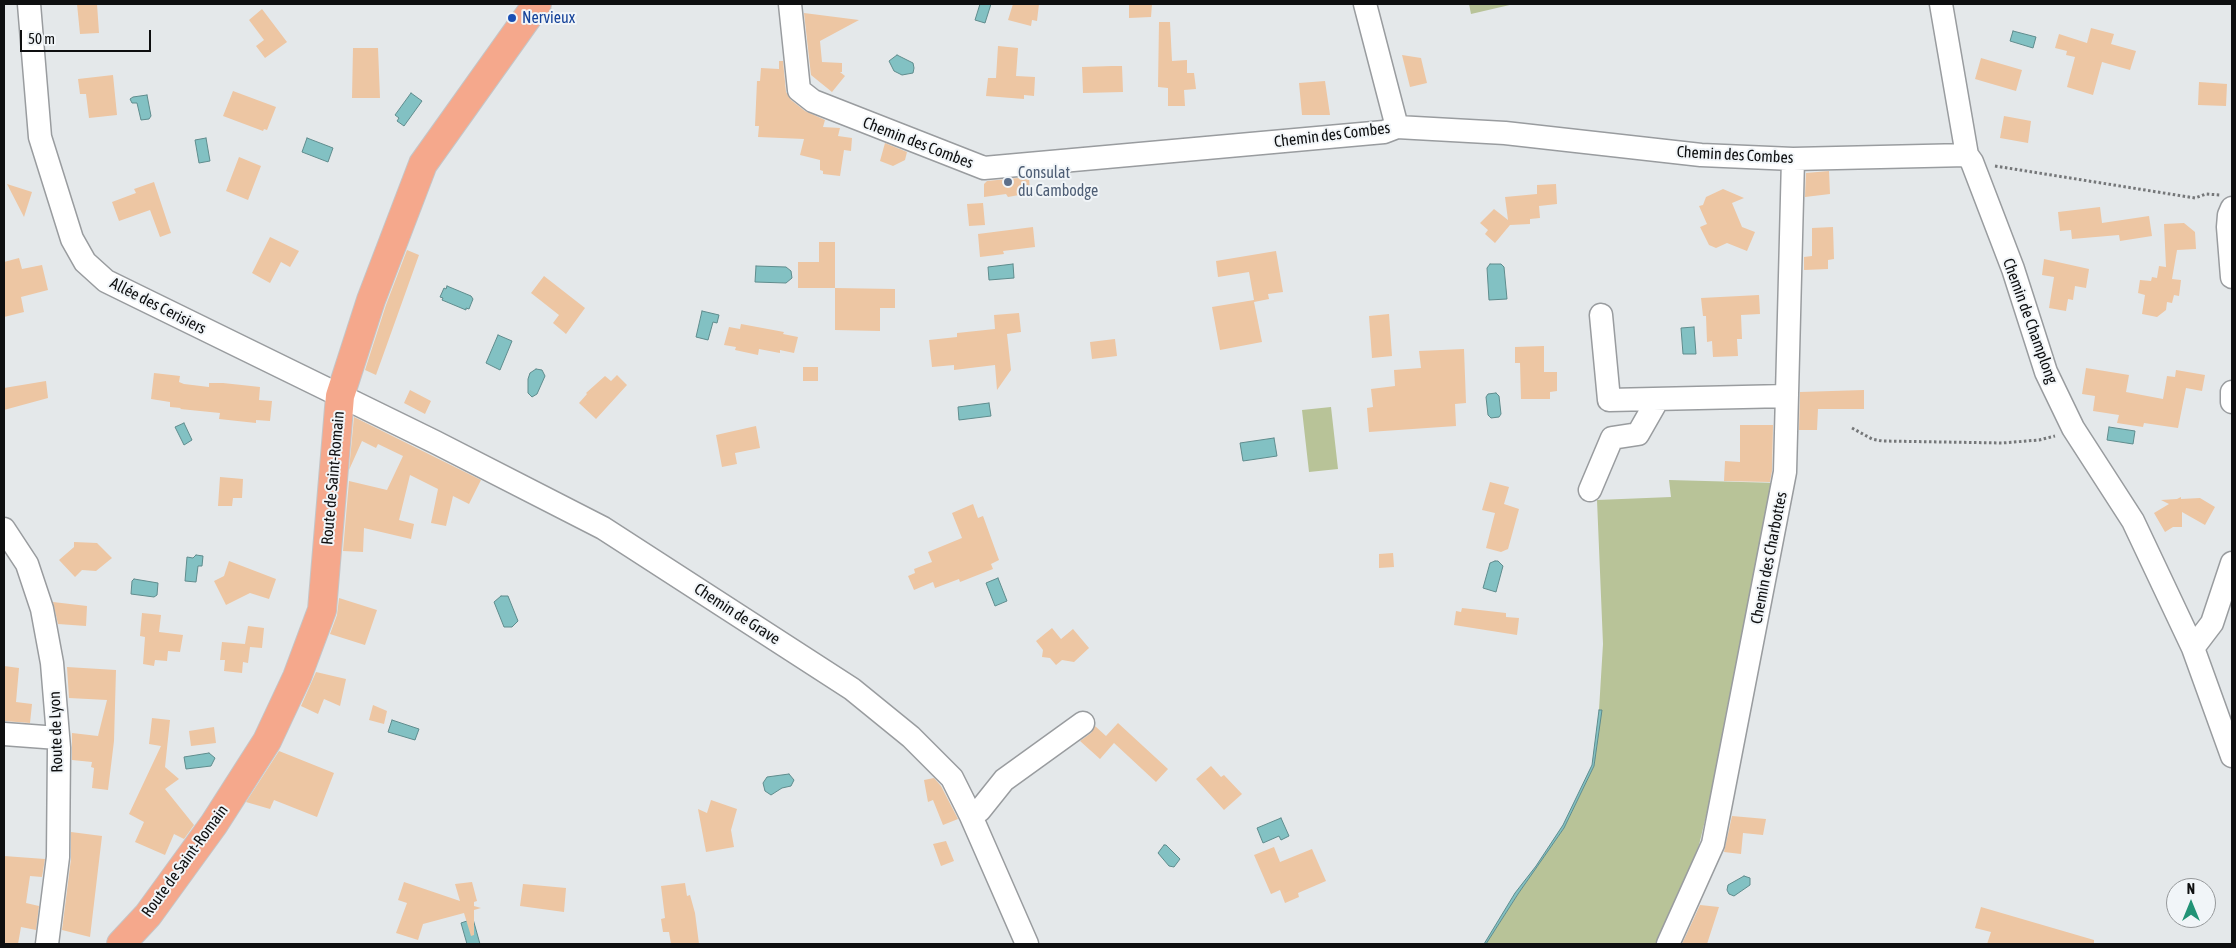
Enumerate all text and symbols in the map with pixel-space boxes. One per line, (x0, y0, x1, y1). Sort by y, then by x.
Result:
place label: Nervieux (522, 8, 575, 28)
marker: Nervieux (506, 12, 518, 24)
scale bar (22, 20, 154, 52)
text: 50 m (28, 30, 55, 47)
street label: Chemin des Combes (860, 113, 976, 173)
street label: Chemin des Combes (1273, 118, 1391, 152)
street label: Chemin des Combes (1676, 142, 1794, 168)
place label: Consulat du Cambodge (1018, 163, 1098, 201)
marker: Consulat du Cambodge (1002, 176, 1014, 188)
street label: Chemin de Champlong (1998, 256, 2062, 386)
street label: Allée des Cerisiers (107, 274, 209, 338)
street label: Route de Saint-Romain (318, 410, 348, 546)
street label: Chemin des Charbottes (1747, 490, 1791, 626)
street label: Chemin de Grave (690, 579, 784, 649)
street label: Route de Lyon (45, 691, 67, 773)
street label: Route de Saint-Romain (138, 801, 232, 921)
north arrow (2166, 878, 2216, 928)
text: N (2187, 881, 2195, 897)

